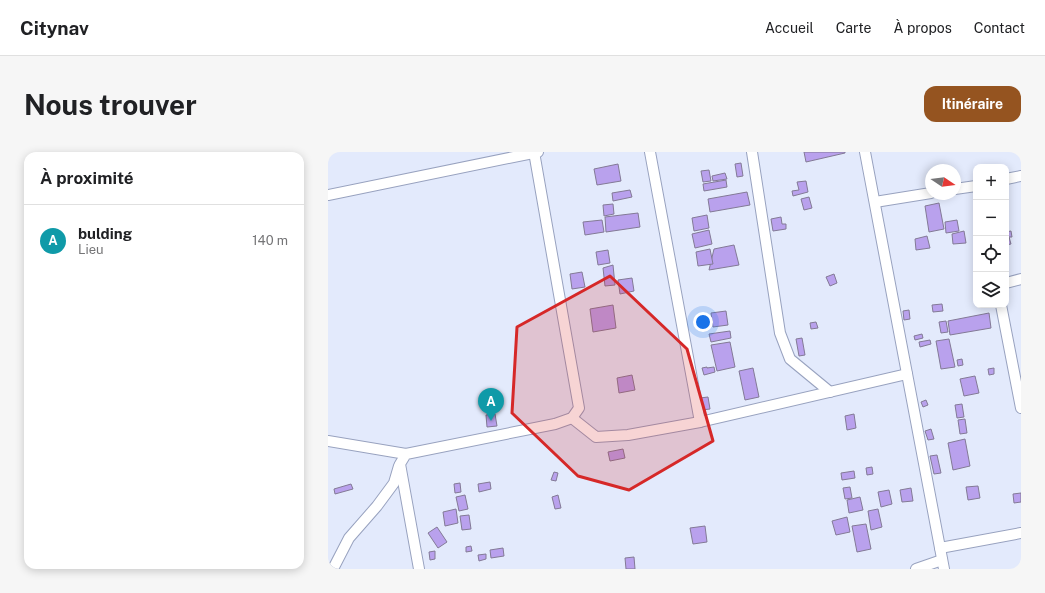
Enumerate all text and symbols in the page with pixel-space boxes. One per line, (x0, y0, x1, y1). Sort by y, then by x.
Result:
text: Citynav (20, 17, 89, 39)
text: Accueil (765, 20, 814, 36)
text: Carte (836, 20, 872, 36)
text: À propos (894, 20, 952, 36)
text: Contact (974, 20, 1025, 36)
button: Itinéraire (924, 86, 1021, 122)
text: Nous trouver (24, 88, 197, 121)
north arrow (925, 164, 961, 200)
map controls (973, 164, 1009, 308)
button: + (973, 164, 1009, 200)
text: À proximité (40, 168, 134, 188)
button: − (973, 200, 1009, 236)
text: bulding (78, 225, 132, 242)
text: A (48, 233, 58, 248)
text: 140 m (252, 233, 288, 248)
button: locate (973, 236, 1009, 272)
text: Lieu (78, 242, 104, 257)
button: layers (973, 272, 1009, 308)
your location (693, 312, 713, 332)
pin: A (478, 388, 504, 421)

